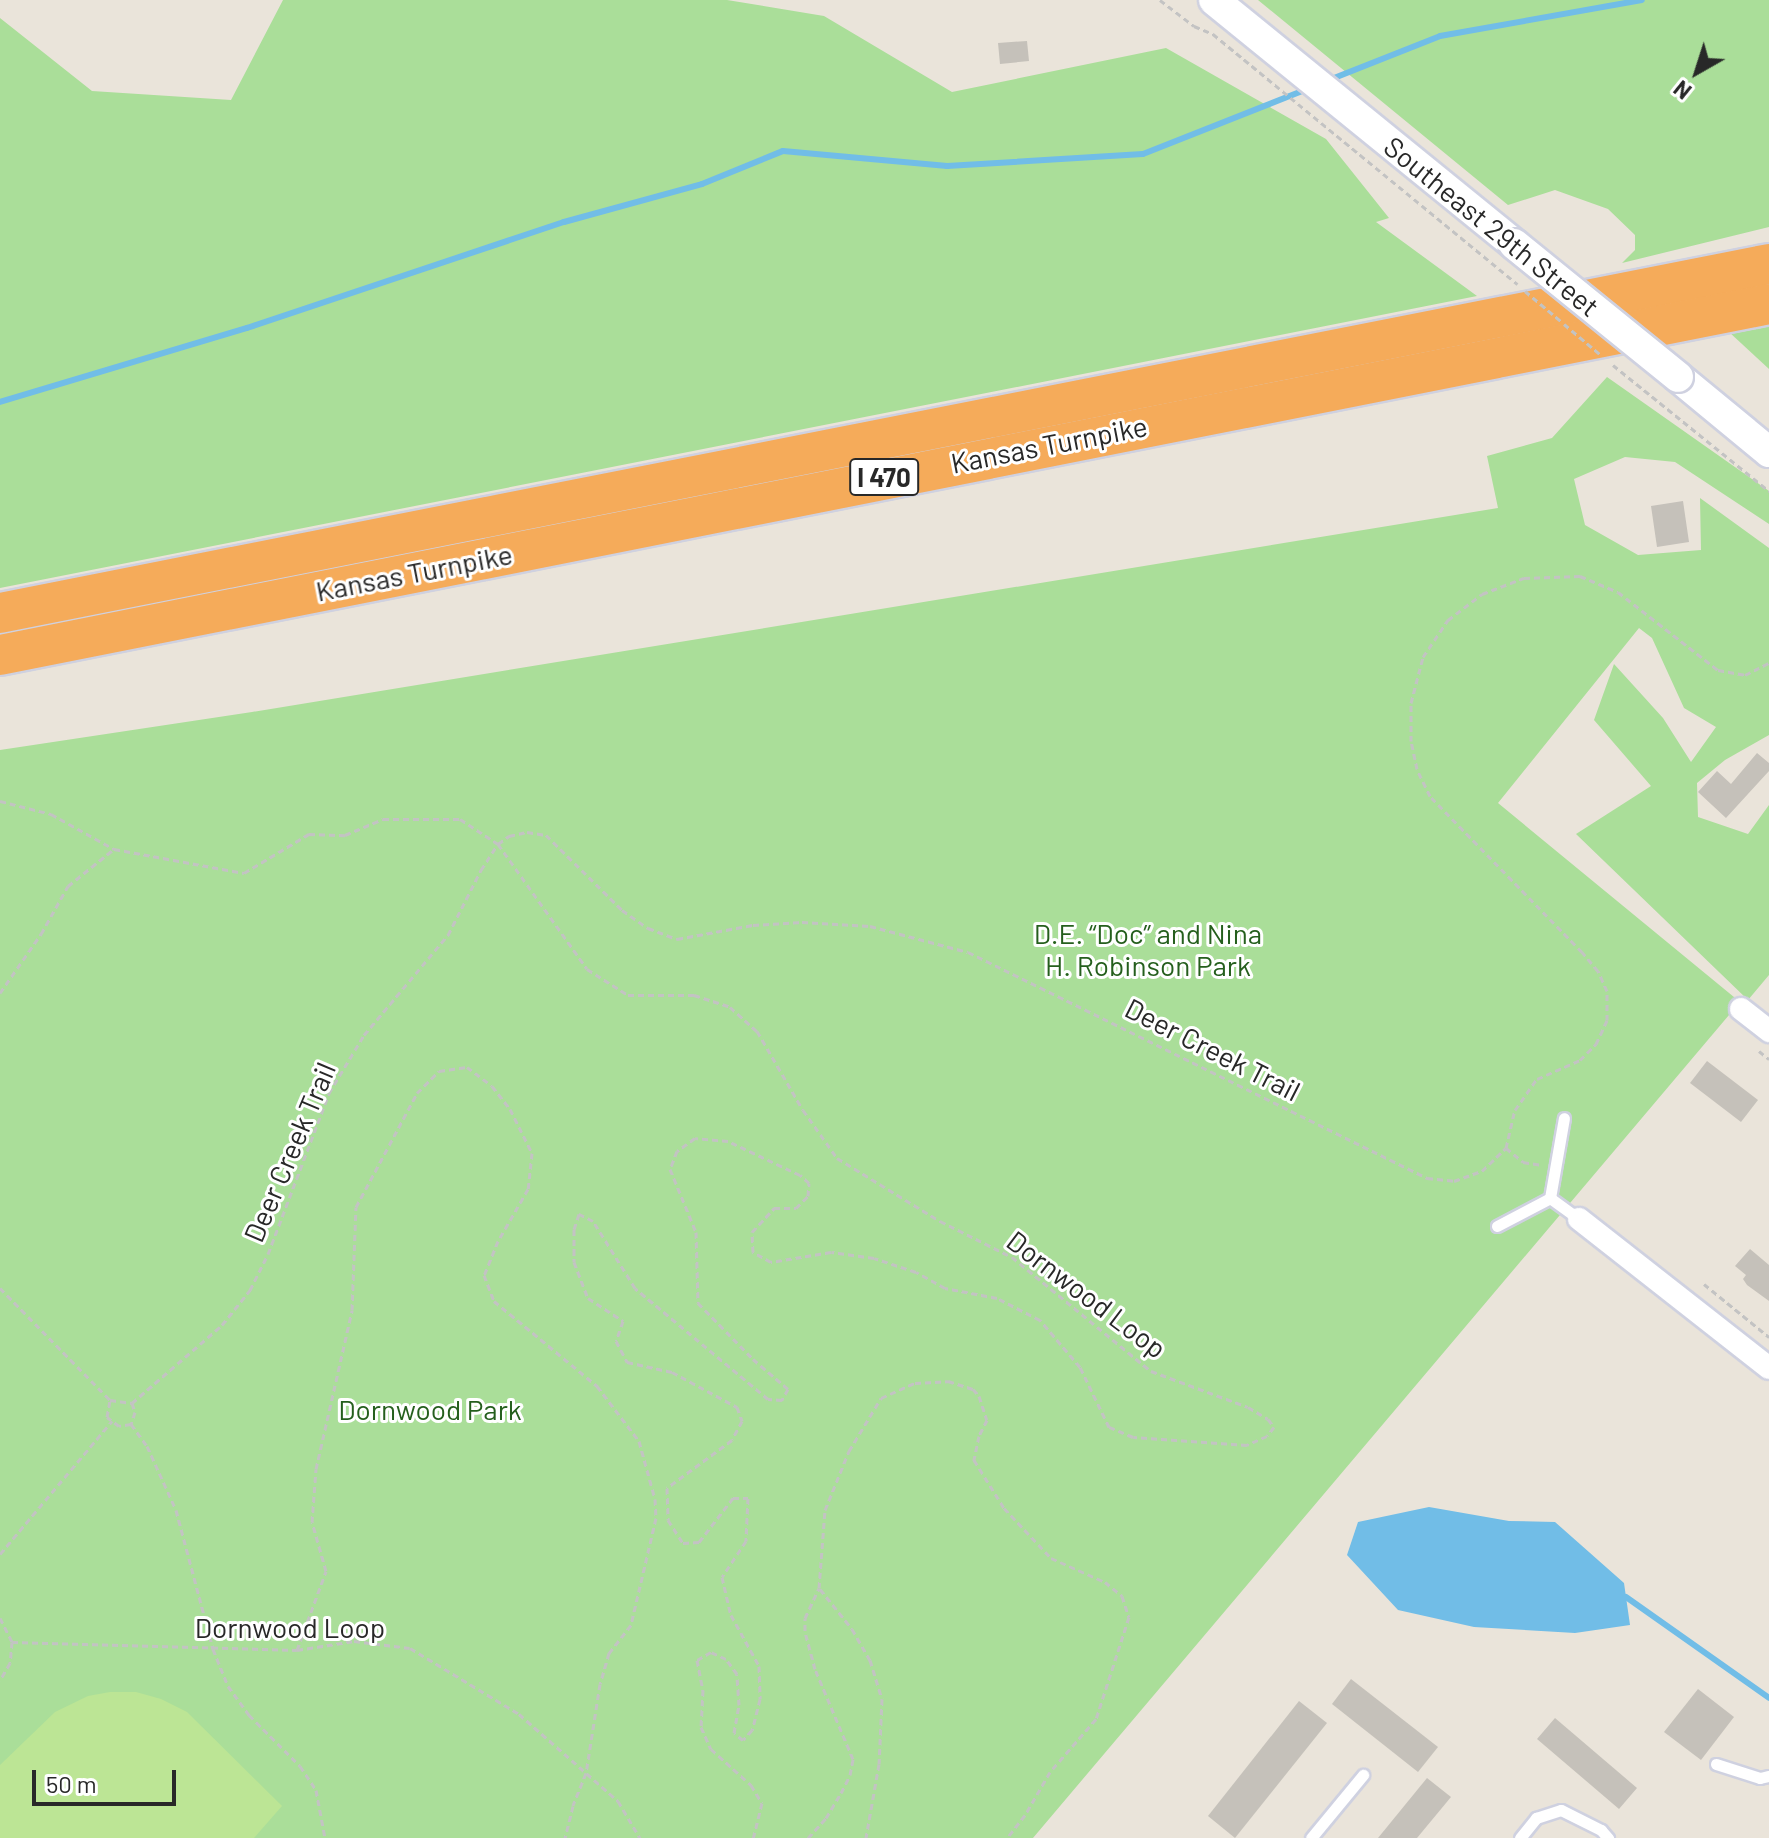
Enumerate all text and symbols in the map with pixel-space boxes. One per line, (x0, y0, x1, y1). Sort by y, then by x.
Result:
north arrow (1657, 32, 1737, 112)
text: N (1668, 76, 1696, 105)
street label: Southeast 29th Street (1378, 129, 1606, 323)
street label: Kansas Turnpike (948, 408, 1150, 480)
road number: I 470 (848, 455, 920, 499)
street label: Kansas Turnpike (313, 536, 515, 608)
park label: D.E. “Doc” and Nina H. Robinson Park (1034, 916, 1262, 982)
street label: Deer Creek Trail (1120, 990, 1306, 1108)
street label: Deer Creek Trail (236, 1057, 342, 1247)
street label: Dornwood Loop (1001, 1223, 1173, 1365)
park label: Dornwood Park (338, 1392, 522, 1426)
street label: Dornwood Loop (195, 1610, 385, 1644)
scale bar (36, 1754, 180, 1804)
text: 50 m (46, 1769, 97, 1798)

